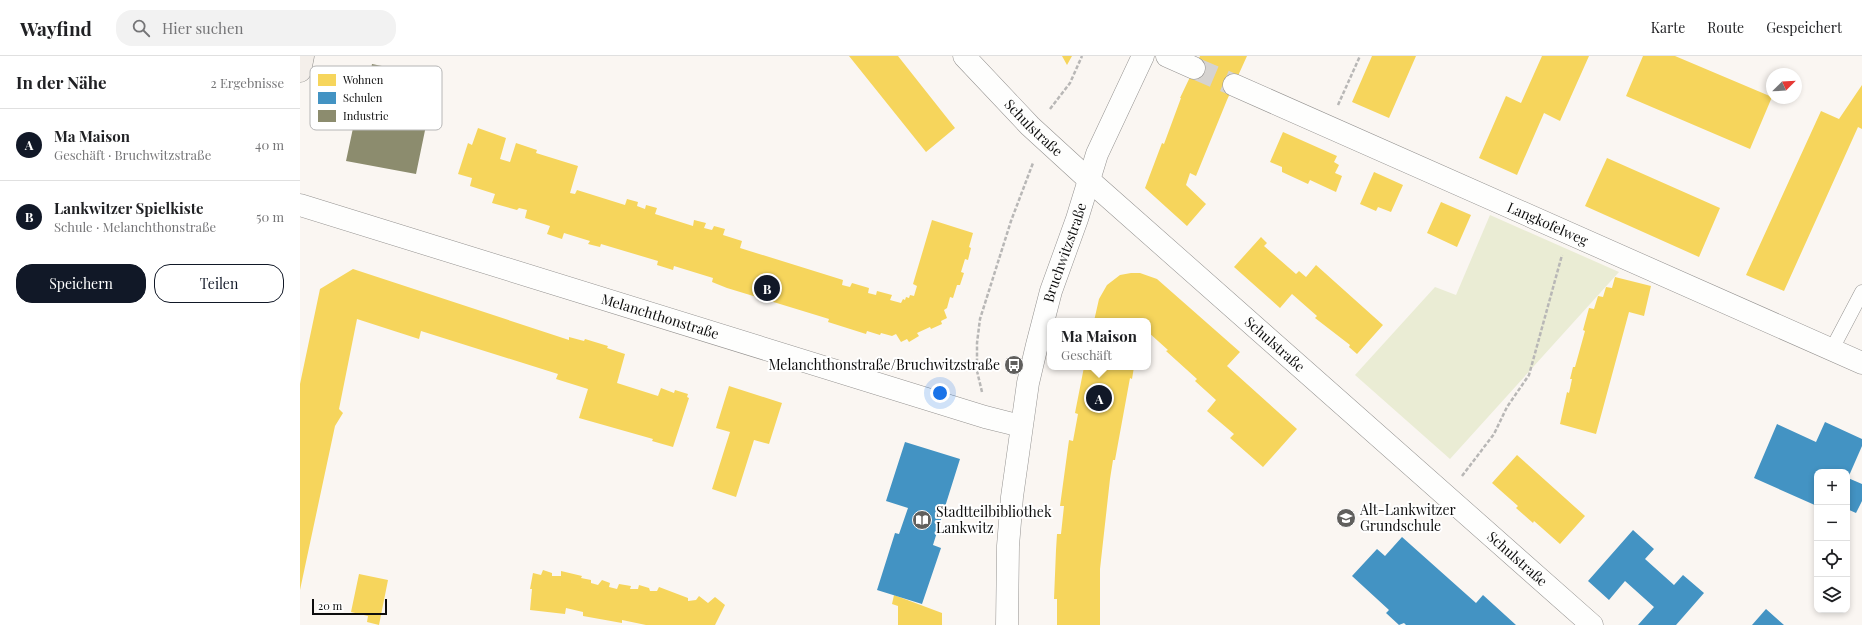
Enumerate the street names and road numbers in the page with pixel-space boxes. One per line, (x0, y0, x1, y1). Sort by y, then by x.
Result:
street label: Schulstraße (1000, 95, 1067, 160)
street label: Langkofelweg (1504, 197, 1592, 250)
street label: Bruchwitzstraße (1039, 200, 1090, 304)
street label: Melanchthonstraße (599, 289, 722, 343)
street label: Schulstraße (1241, 312, 1309, 376)
street label: Schulstraße (1483, 527, 1552, 590)

